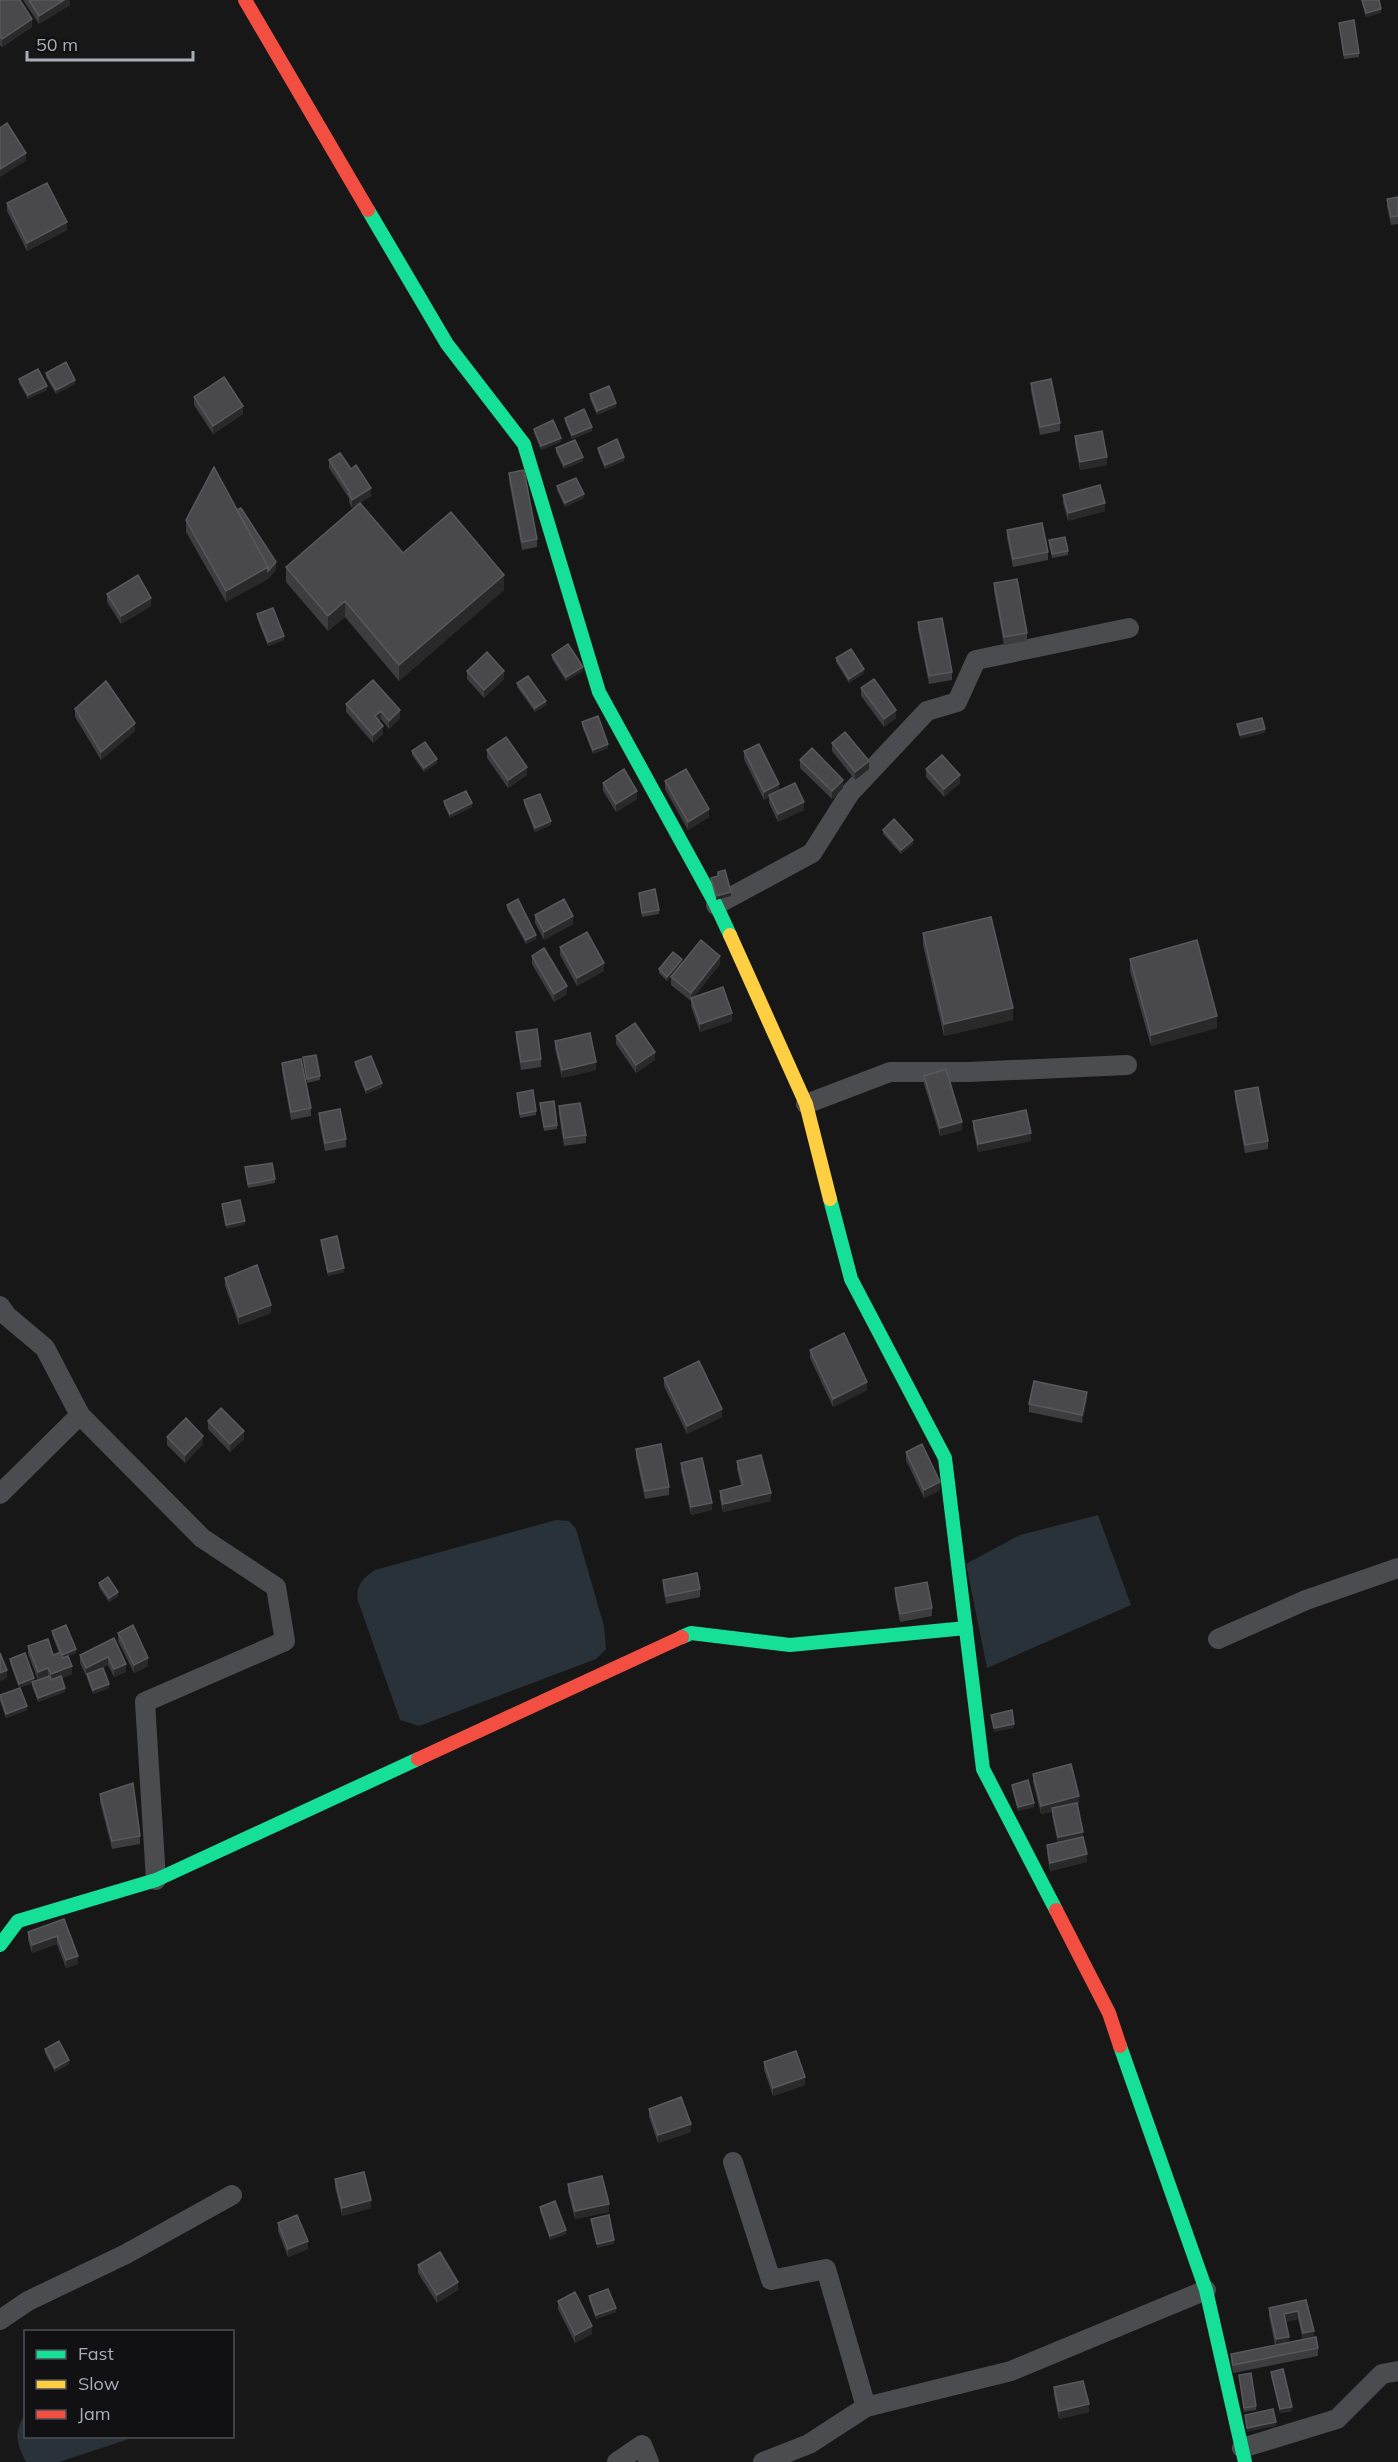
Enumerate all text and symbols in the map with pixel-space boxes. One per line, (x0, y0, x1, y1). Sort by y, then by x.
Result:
scale bar (27, 24, 194, 62)
text: 50 m (36, 33, 78, 56)
legend (24, 2330, 234, 2438)
text: Fast (78, 2342, 114, 2365)
text: Slow (78, 2372, 120, 2395)
text: Jam (78, 2402, 111, 2425)

